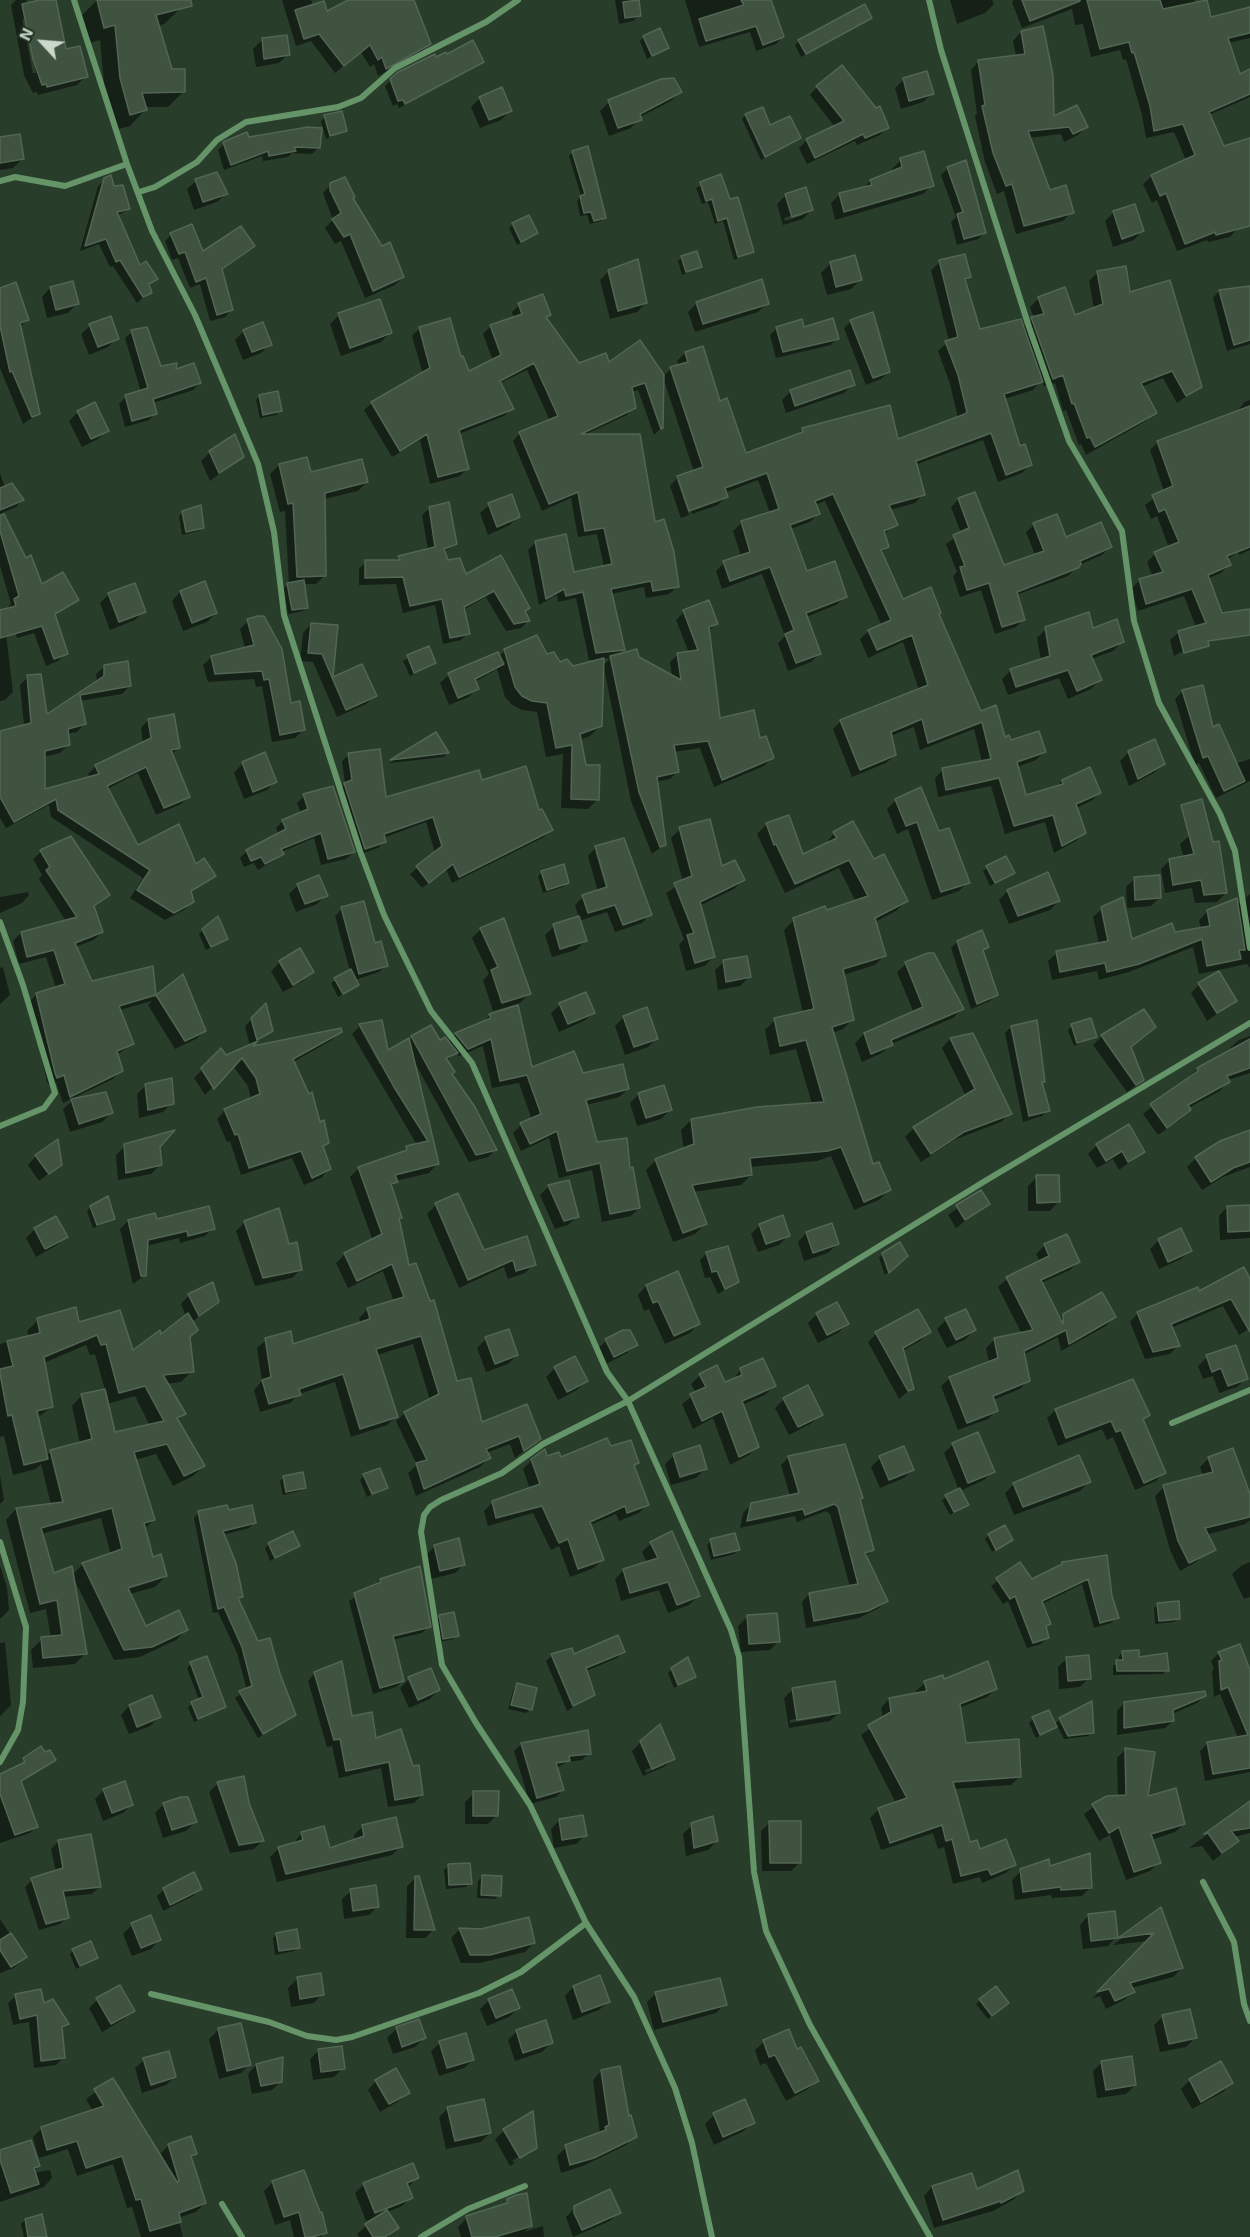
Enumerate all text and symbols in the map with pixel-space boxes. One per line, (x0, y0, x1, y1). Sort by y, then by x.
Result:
north arrow (12, 12, 72, 72)
text: N (14, 25, 36, 43)

